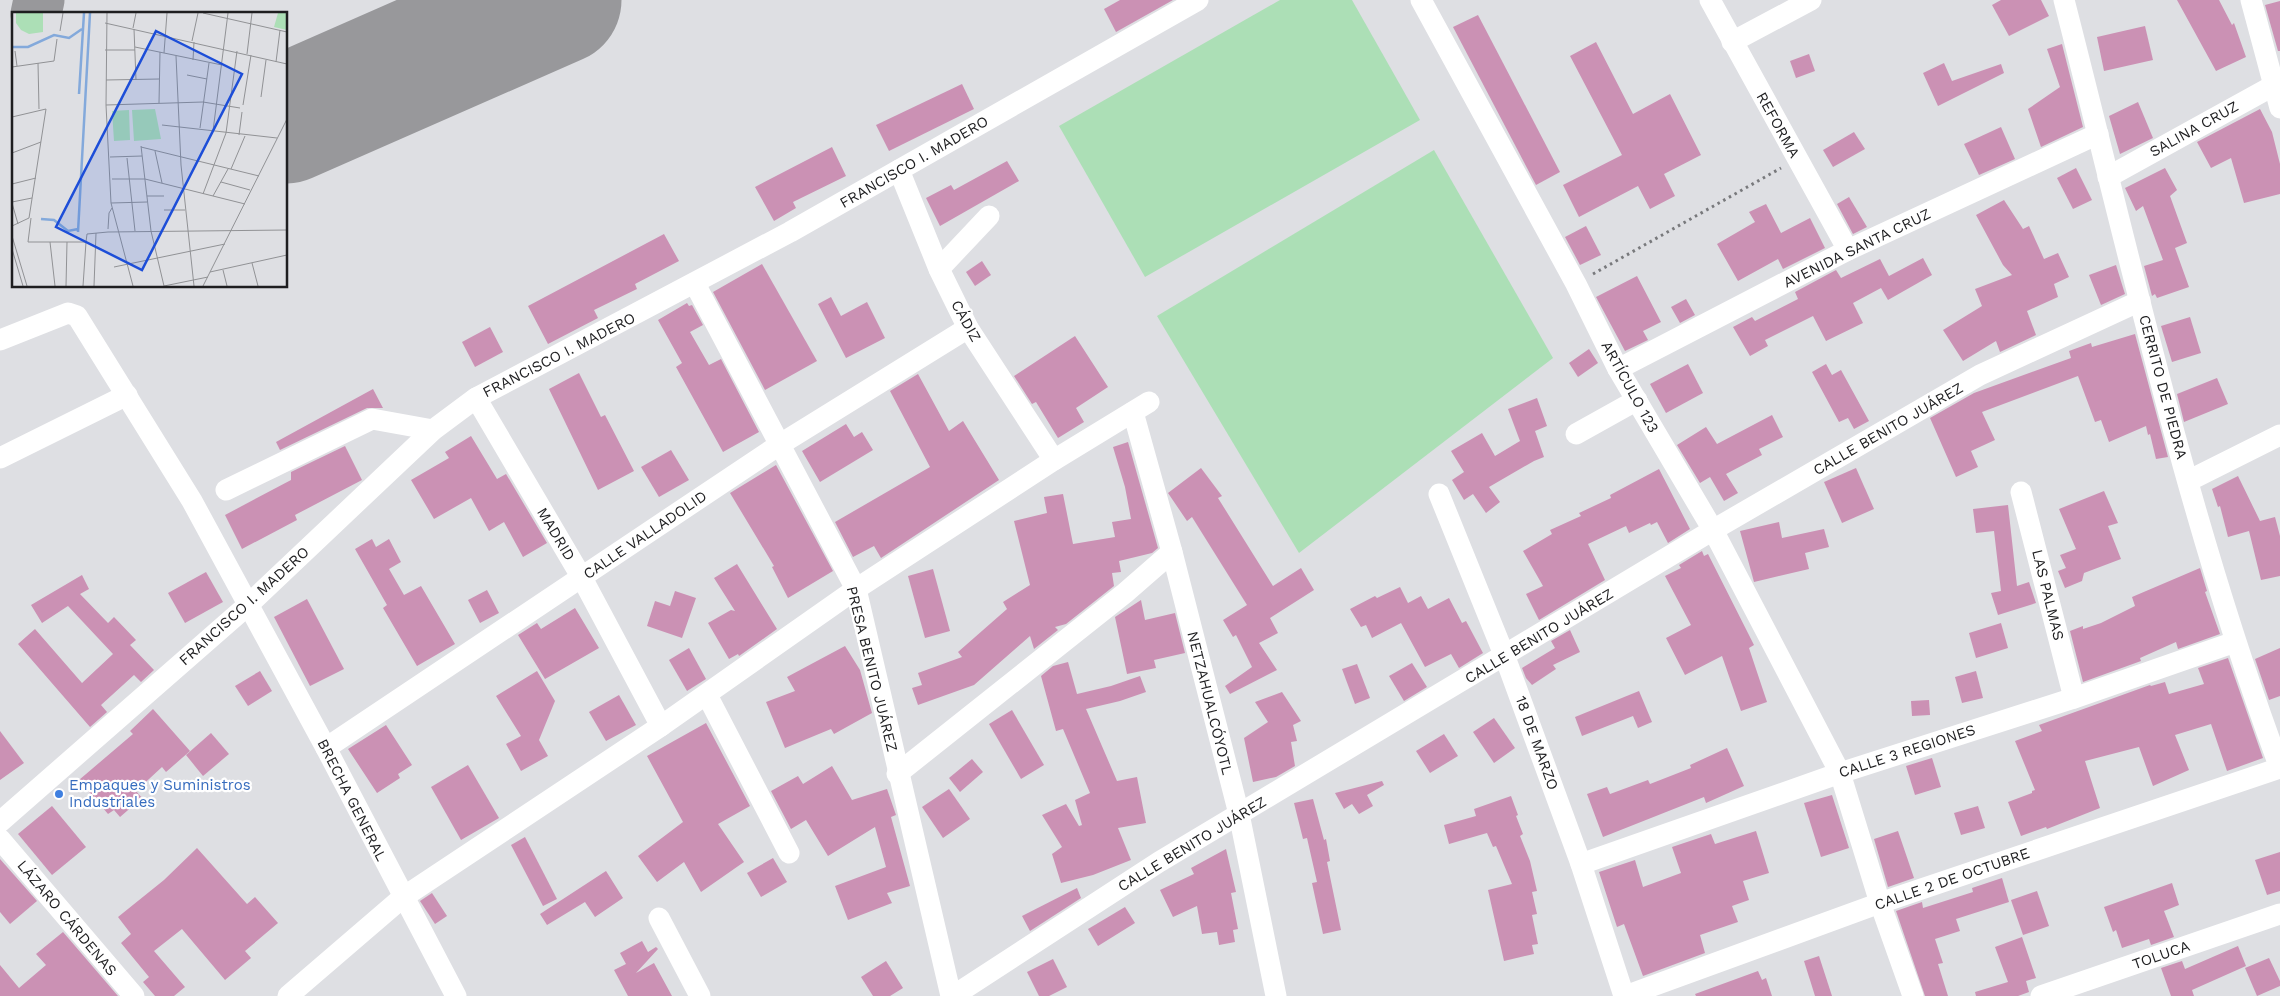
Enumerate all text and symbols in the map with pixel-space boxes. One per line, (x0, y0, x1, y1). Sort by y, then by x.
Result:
inset map (12, 12, 288, 288)
street label: REFORMA (1753, 89, 1803, 161)
street label: SALINA CRUZ (2147, 97, 2241, 161)
street label: FRANCISCO I. MADERO (836, 112, 992, 212)
street label: AVENIDA SANTA CRUZ (1780, 205, 1934, 291)
street label: CÁDIZ (947, 297, 985, 345)
street label: FRANCISCO I. MADERO (480, 309, 638, 401)
street label: CERRITO DE PIEDRA (2135, 313, 2191, 461)
street label: ARTÍCULO 123 (1597, 338, 1663, 436)
street label: CALLE BENITO JUÁREZ (1810, 379, 1966, 479)
street label: CALLE VALLADOLID (580, 487, 710, 583)
street label: MADRID (533, 504, 579, 564)
street label: FRANCISCO I. MADERO (175, 543, 313, 669)
street label: LAS PALMAS (2028, 548, 2068, 642)
street label: PRESA BENITO JUÁREZ (843, 584, 901, 754)
street label: CALLE BENITO JUÁREZ (1462, 585, 1616, 687)
street label: NETZAHUALCÓYOTL (1183, 629, 1238, 777)
street label: 18 DE MARZO (1512, 693, 1562, 793)
street label: CALLE 3 REGIONES (1836, 720, 1978, 782)
street label: BRECHA GENERAL (313, 736, 391, 864)
place label: Empaques y Suministros Industriales (69, 776, 251, 811)
marker: Empaques y Suministros Industriales (53, 788, 65, 800)
street label: CALLE BENITO JUÁREZ (1115, 793, 1269, 895)
street label: CALLE 2 DE OCTUBRE (1872, 844, 2032, 914)
street label: LÁZARO CÁRDENAS (13, 857, 121, 979)
street label: TOLUCA (2130, 937, 2192, 973)

